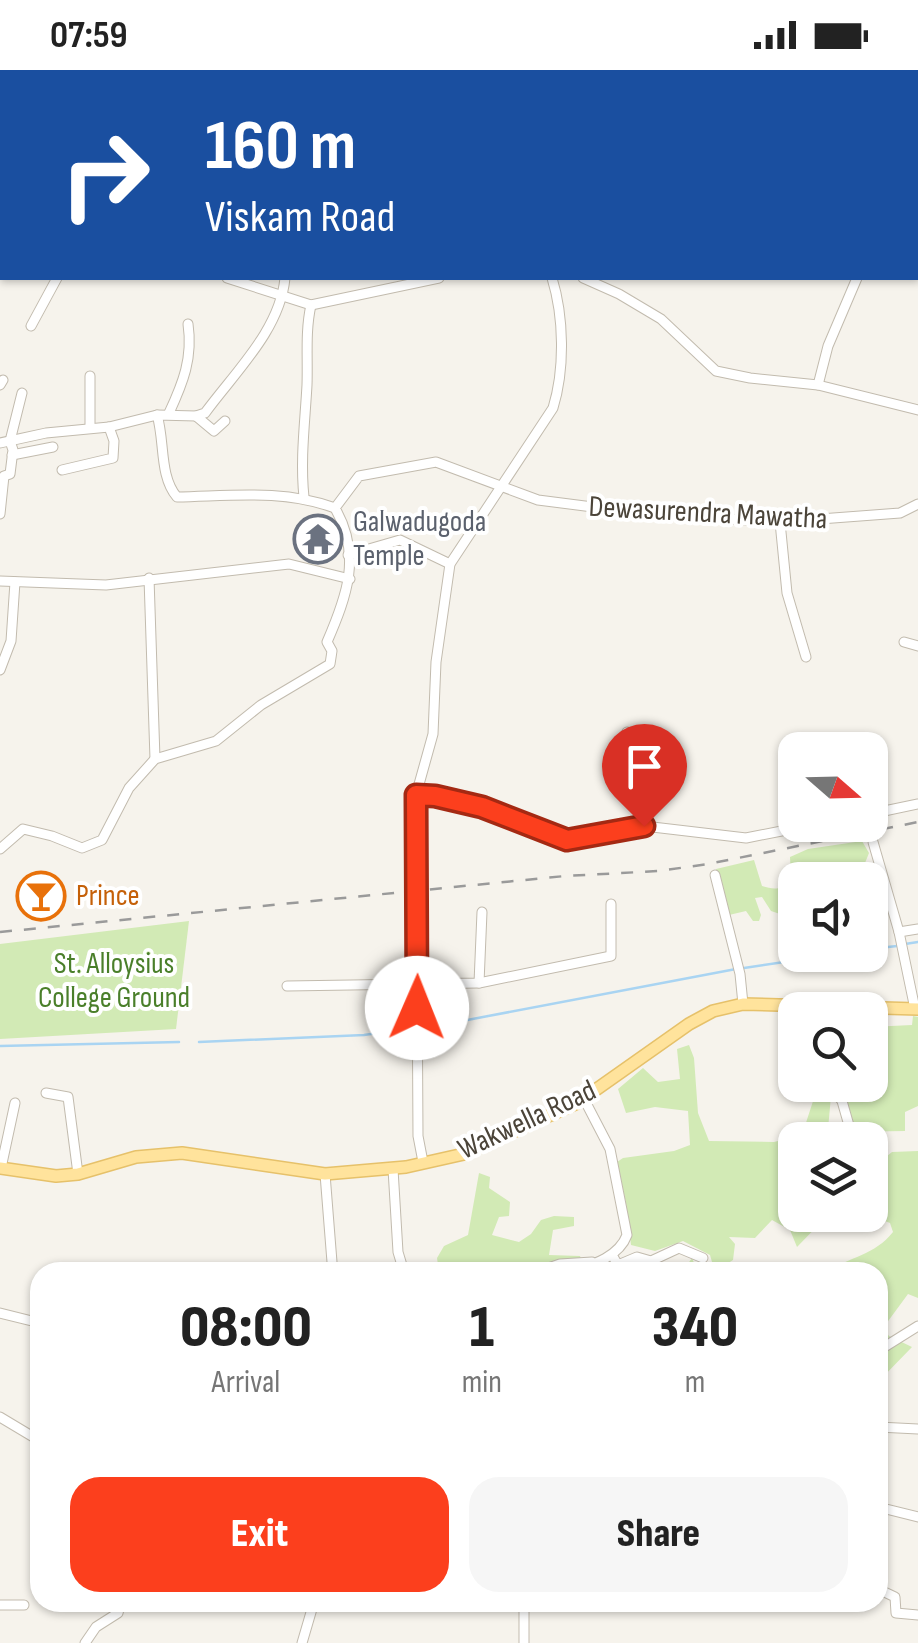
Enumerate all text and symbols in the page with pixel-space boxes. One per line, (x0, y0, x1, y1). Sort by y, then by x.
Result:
text: 07:59 (50, 13, 128, 58)
text: 160 m (205, 105, 356, 189)
icon: right (40, 110, 170, 240)
text: Viskam Road (205, 190, 395, 245)
street label: Dewasurendra Mawatha (588, 489, 828, 537)
place label: Galwadugoda Temple (353, 504, 486, 574)
temple icon: Galwadugoda Temple (292, 513, 344, 565)
pin (602, 724, 687, 827)
north arrow (778, 732, 888, 842)
map controls (778, 732, 888, 1232)
icon: arrive (617, 739, 672, 794)
button: sound (778, 862, 888, 972)
bar icon: Prince (15, 870, 67, 922)
place label: Prince (76, 878, 140, 914)
park label: St. Alloysius College Ground (38, 946, 190, 1016)
position arrow (365, 956, 469, 1060)
button: search (778, 992, 888, 1102)
street label: Wakwella Road (452, 1072, 602, 1168)
button: layers (778, 1122, 888, 1232)
text: 08:00 (180, 1292, 312, 1364)
text: 1 (469, 1292, 494, 1364)
text: 340 (652, 1292, 738, 1364)
text: Arrival (211, 1363, 280, 1402)
text: min (462, 1363, 502, 1402)
text: m (685, 1363, 705, 1402)
button: Exit (70, 1477, 449, 1592)
button: Share (469, 1477, 848, 1592)

